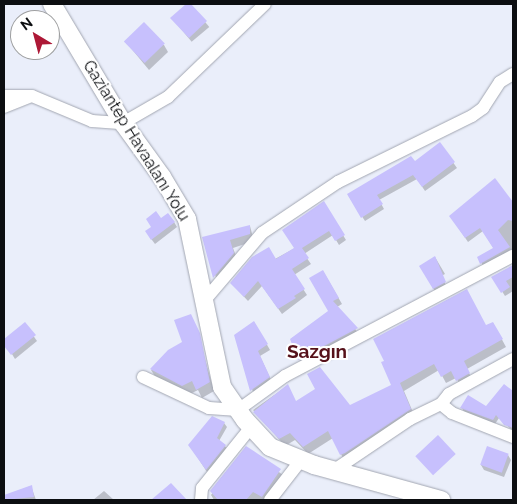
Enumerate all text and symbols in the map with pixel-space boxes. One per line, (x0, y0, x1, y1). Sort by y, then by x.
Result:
north arrow (10, 10, 60, 60)
text: N (17, 14, 36, 33)
street label: Gaziantep Havaalanı Yolu (78, 57, 194, 225)
district label: Sazgın (287, 341, 347, 363)

